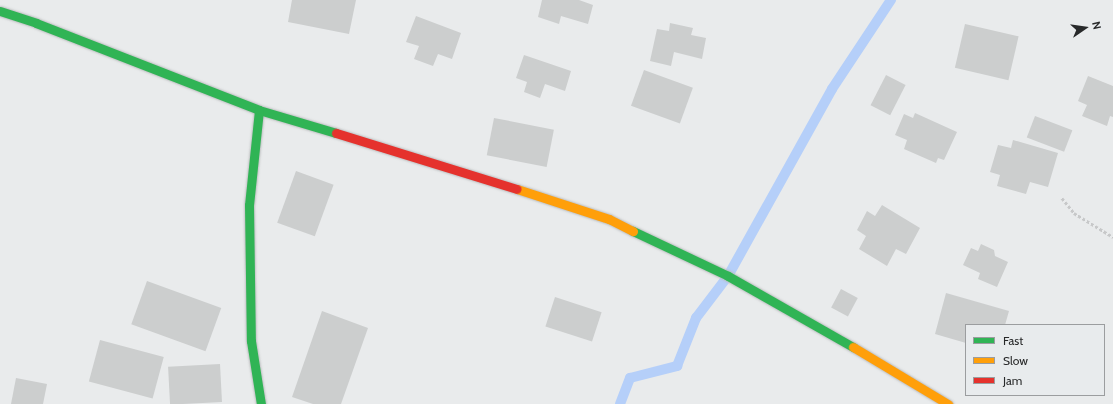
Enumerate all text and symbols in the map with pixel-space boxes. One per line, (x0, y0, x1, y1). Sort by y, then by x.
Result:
north arrow (1065, 8, 1105, 48)
text: N (1089, 20, 1104, 31)
legend (965, 324, 1105, 396)
text: Fast (1003, 333, 1023, 348)
text: Slow (1003, 353, 1028, 368)
text: Jam (1003, 373, 1022, 388)

